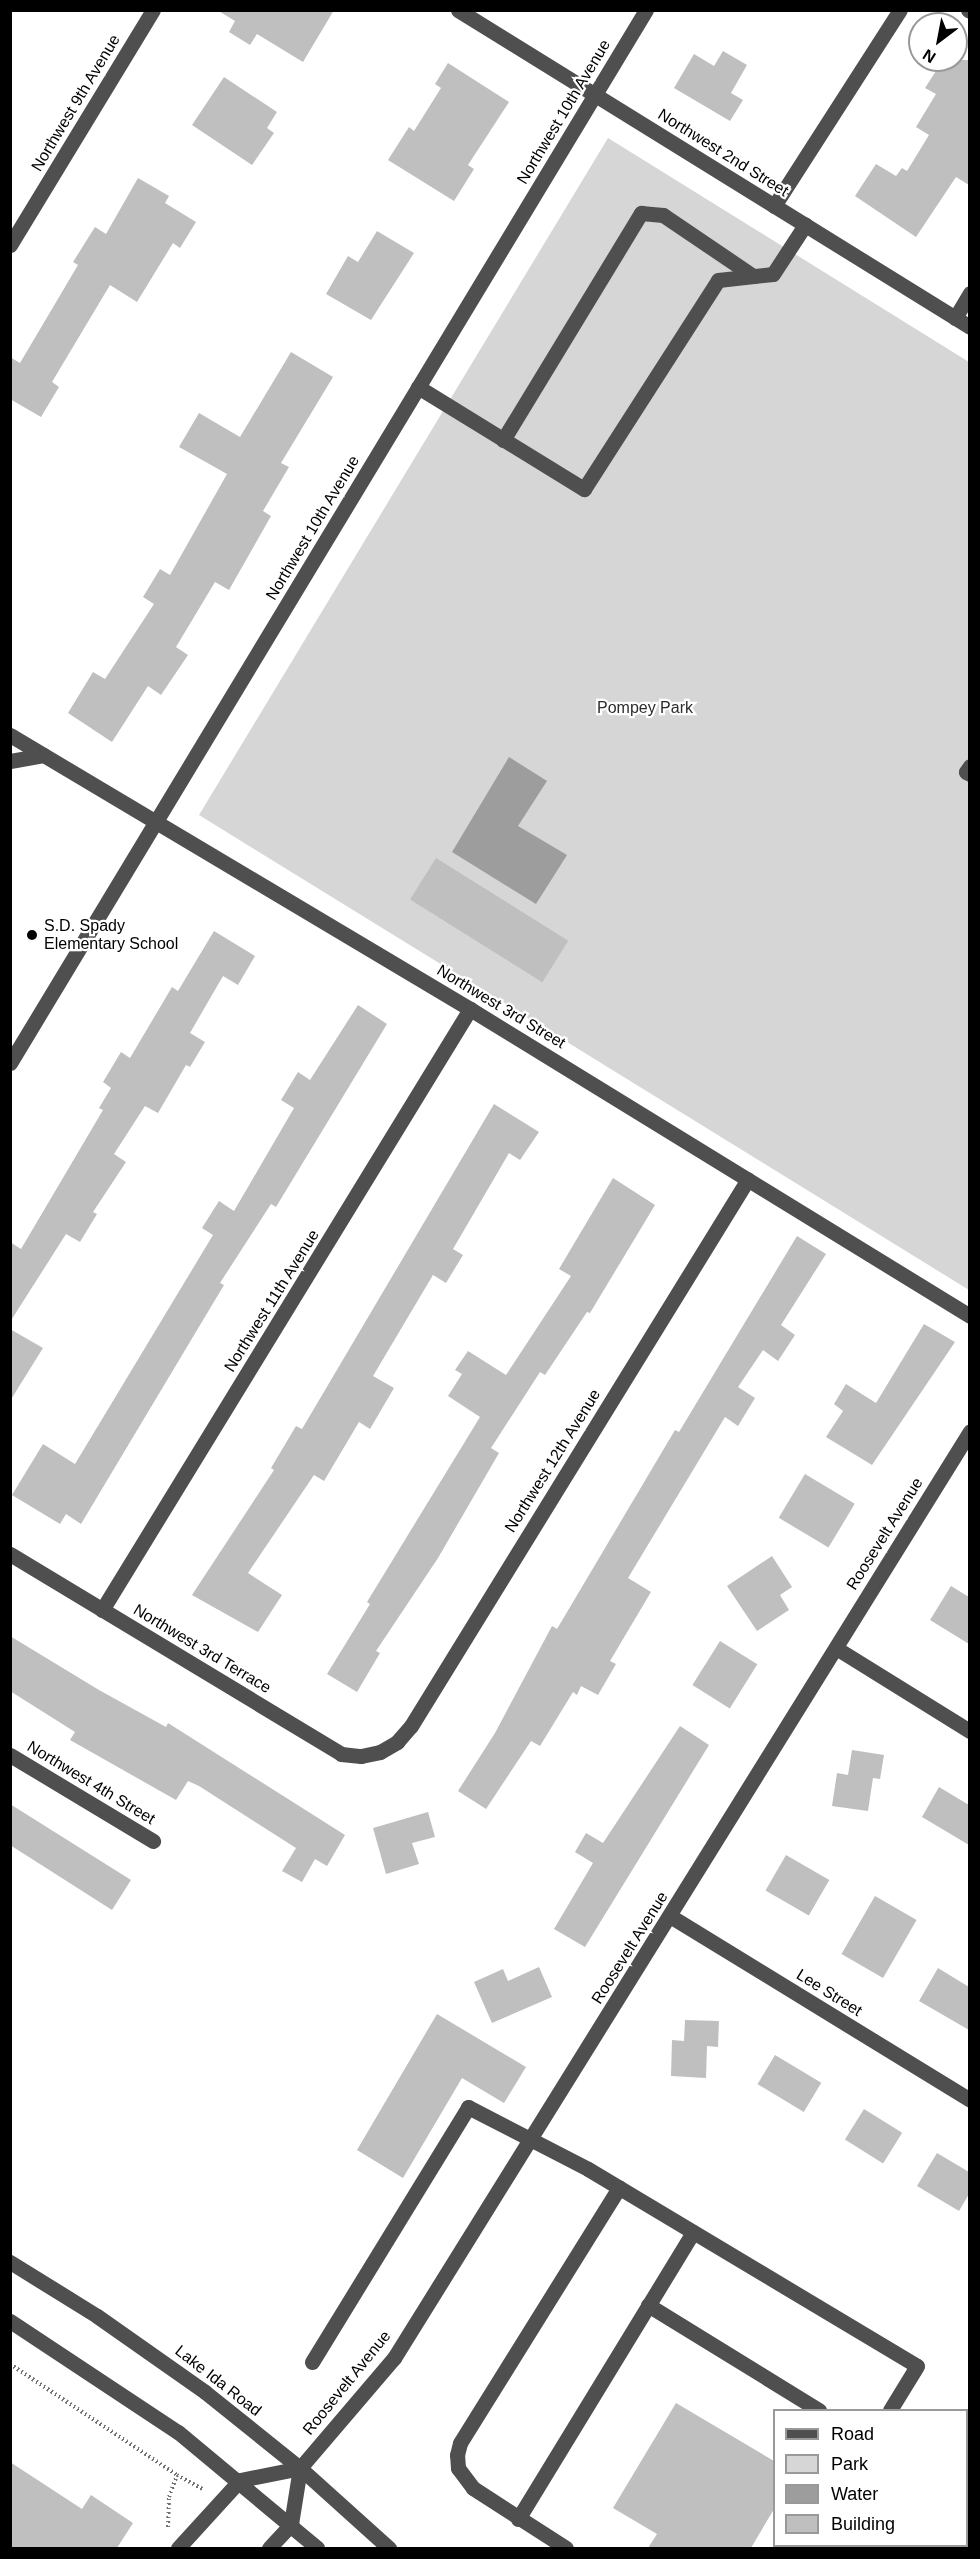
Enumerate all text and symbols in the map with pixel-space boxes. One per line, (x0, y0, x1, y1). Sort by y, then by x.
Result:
north arrow (908, 12, 968, 72)
street label: Northwest 9th Avenue (27, 31, 125, 175)
street label: Northwest 10th Avenue (513, 36, 615, 188)
text: N (920, 46, 939, 66)
street label: Northwest 2nd Street (654, 105, 792, 201)
street label: Northwest 10th Avenue (262, 452, 364, 604)
park label: Pompey Park (597, 698, 693, 718)
place label: S.D. Spady Elementary School (44, 916, 178, 954)
marker: S.D. Spady Elementary School (25, 928, 39, 942)
street label: Northwest 3rd Street (433, 961, 569, 1053)
street label: Northwest 11th Avenue (220, 1226, 324, 1376)
street label: Northwest 12th Avenue (501, 1386, 605, 1536)
street label: Roosevelt Avenue (843, 1474, 927, 1594)
street label: Northwest 3rd Terrace (130, 1600, 274, 1698)
street label: Northwest 4th Street (24, 1737, 158, 1829)
street label: Roosevelt Avenue (588, 1888, 672, 2008)
street label: Lee Street (793, 1965, 865, 2021)
street label: Roosevelt Avenue (299, 2327, 395, 2439)
street label: Lake Ida Road (171, 2341, 265, 2421)
legend (773, 2409, 968, 2547)
text: Road (831, 2424, 874, 2444)
text: Park (831, 2454, 868, 2474)
text: Water (831, 2484, 878, 2504)
text: Building (831, 2514, 895, 2534)

